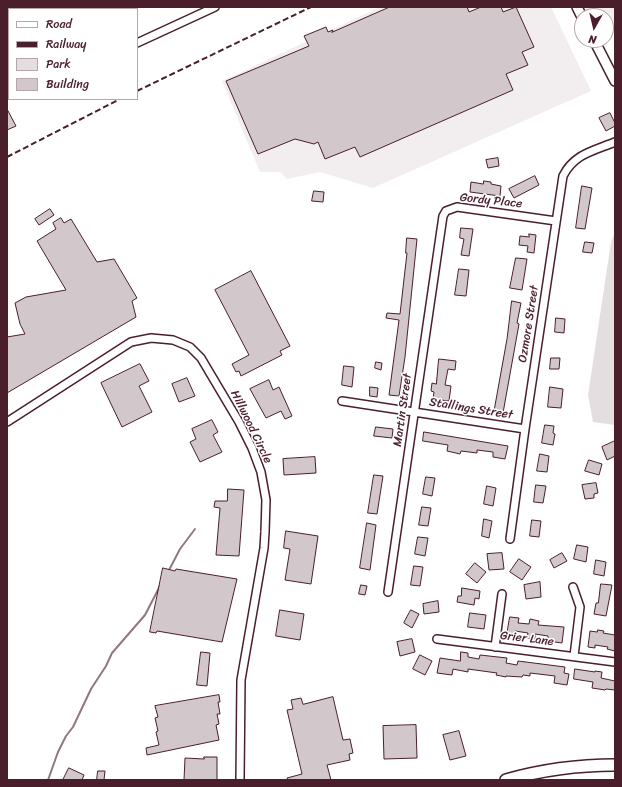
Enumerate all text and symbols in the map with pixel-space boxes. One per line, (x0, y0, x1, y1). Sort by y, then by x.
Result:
legend (8, 8, 138, 100)
north arrow (574, 8, 614, 48)
text: Road (46, 13, 72, 35)
text: N (587, 29, 597, 49)
text: Railway (46, 33, 87, 55)
text: Park (46, 53, 71, 75)
text: Building (46, 73, 89, 95)
street label: Gordy Place (459, 191, 523, 211)
street label: Ozmore Street (516, 284, 542, 364)
street label: Martin Street (391, 372, 415, 448)
street label: Hillwood Circle (227, 388, 275, 466)
street label: Stallings Street (428, 395, 514, 423)
street label: Grier Lane (499, 629, 555, 649)

